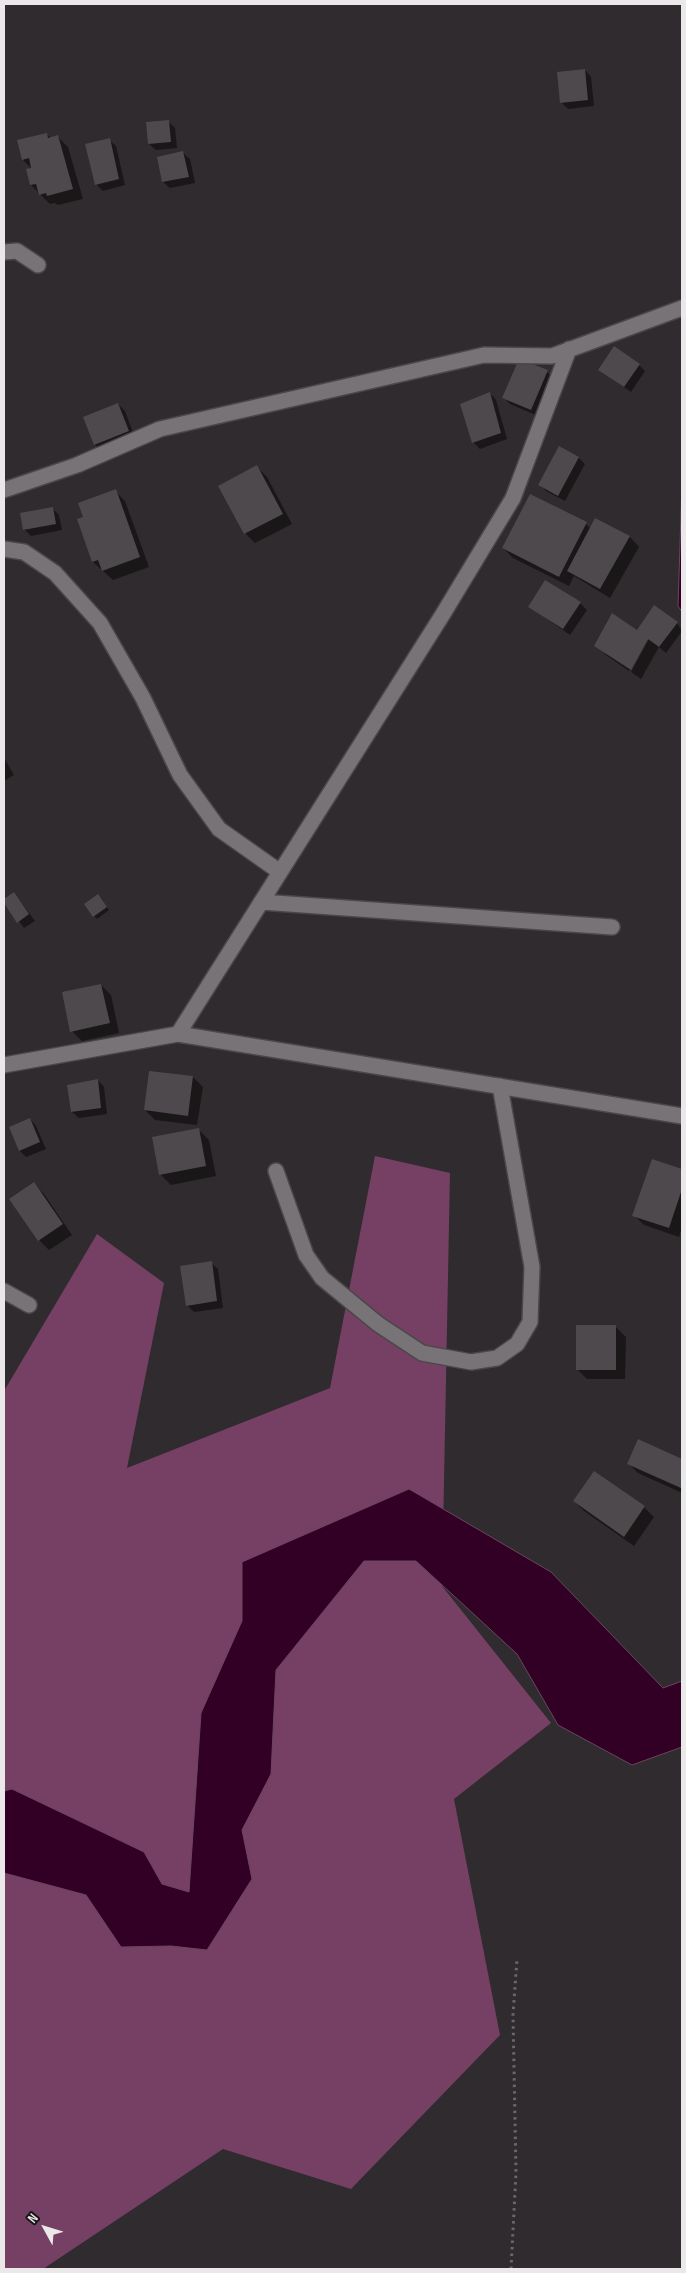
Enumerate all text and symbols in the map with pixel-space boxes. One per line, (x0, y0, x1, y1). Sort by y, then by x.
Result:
north arrow (20, 2203, 70, 2253)
text: N (24, 2210, 42, 2227)

